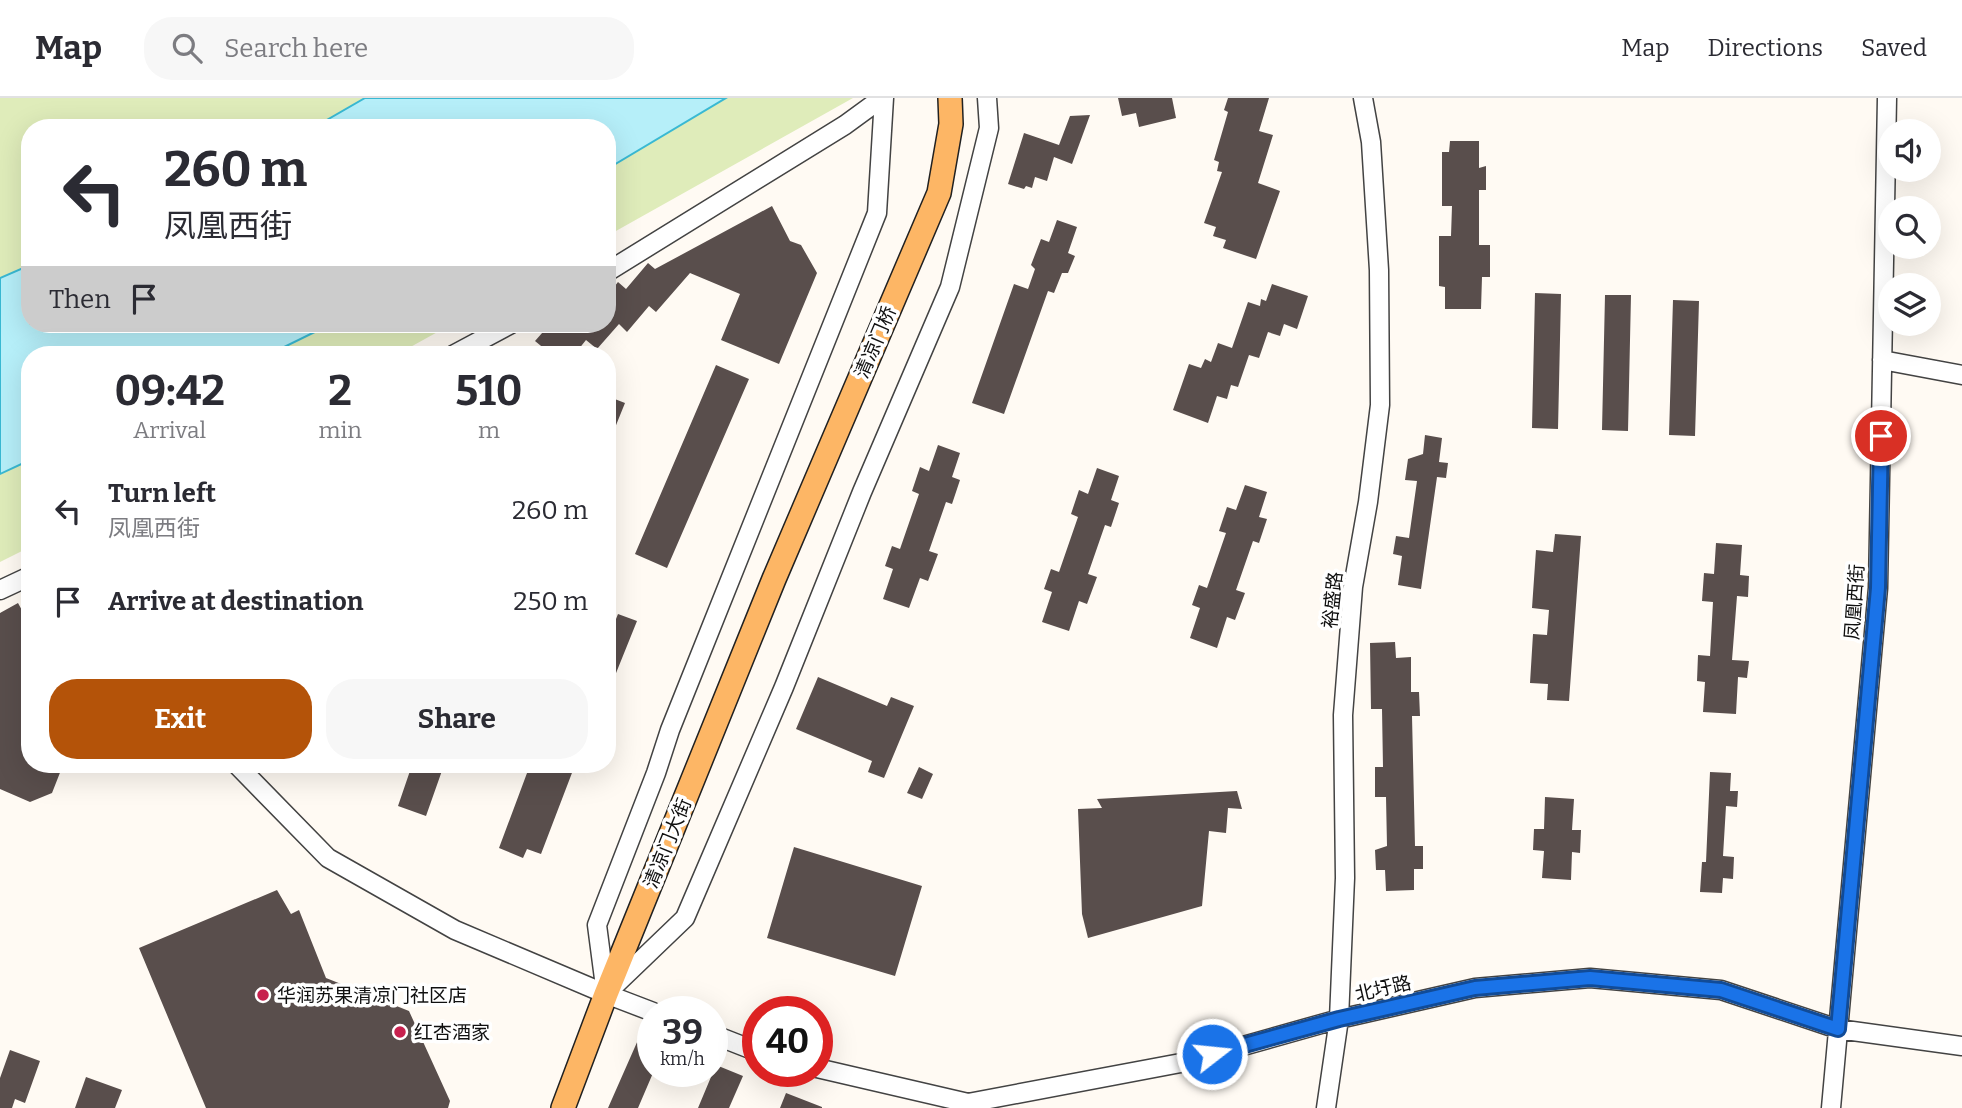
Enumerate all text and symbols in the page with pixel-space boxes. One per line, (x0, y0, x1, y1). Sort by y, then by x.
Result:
search box (144, 17, 634, 80)
text: Map (35, 28, 102, 68)
icon: search (168, 29, 206, 67)
text: Search here (224, 33, 368, 64)
text: Map (1621, 34, 1670, 62)
text: Directions (1708, 34, 1823, 62)
text: Saved (1861, 34, 1927, 62)
map controls (1878, 119, 1941, 336)
button: sound (1878, 119, 1941, 182)
text: 260 m (164, 140, 307, 199)
icon: left (49, 147, 140, 238)
button: search (1878, 196, 1941, 259)
text: 凤凰西街 (164, 207, 292, 245)
button: layers (1878, 273, 1941, 336)
icon: arrive (125, 280, 163, 318)
text: Then (49, 284, 111, 315)
street label: 清凉门桥 (850, 303, 901, 382)
text: 09:42 (114, 366, 225, 416)
text: 2 (328, 366, 352, 416)
text: 510 (455, 366, 523, 416)
pin (1851, 406, 1911, 466)
text: Arrival (133, 416, 206, 444)
text: min (318, 416, 362, 444)
text: m (478, 416, 500, 444)
icon: arrive (1862, 417, 1900, 455)
text: Turn left (108, 478, 216, 509)
icon: left (49, 492, 87, 530)
text: 260 m (512, 495, 588, 526)
text: 凤凰西街 (108, 514, 200, 542)
street label: 凤凰西街 (1840, 563, 1869, 641)
street label: 裕盛路 (1318, 570, 1347, 630)
icon: arrive (49, 583, 87, 621)
text: Arrive at destination (108, 586, 363, 617)
text: 250 m (513, 586, 588, 617)
button: Exit (49, 679, 312, 759)
button: Share (326, 679, 588, 759)
street label: 清凉门大街 (639, 795, 696, 892)
street label: 北圩路 (1353, 971, 1413, 1006)
place label: 华润苏果清凉门社区店 (277, 984, 467, 1007)
marker: 华润苏果清凉门社区店 (255, 987, 271, 1003)
speed limit sign: 40 (742, 996, 833, 1087)
text: 39 (662, 1011, 703, 1053)
position arrow (1175, 1017, 1249, 1091)
place label: 红杏酒家 (414, 1021, 490, 1044)
marker: 红杏酒家 (392, 1024, 408, 1040)
text: km/h (660, 1048, 705, 1070)

